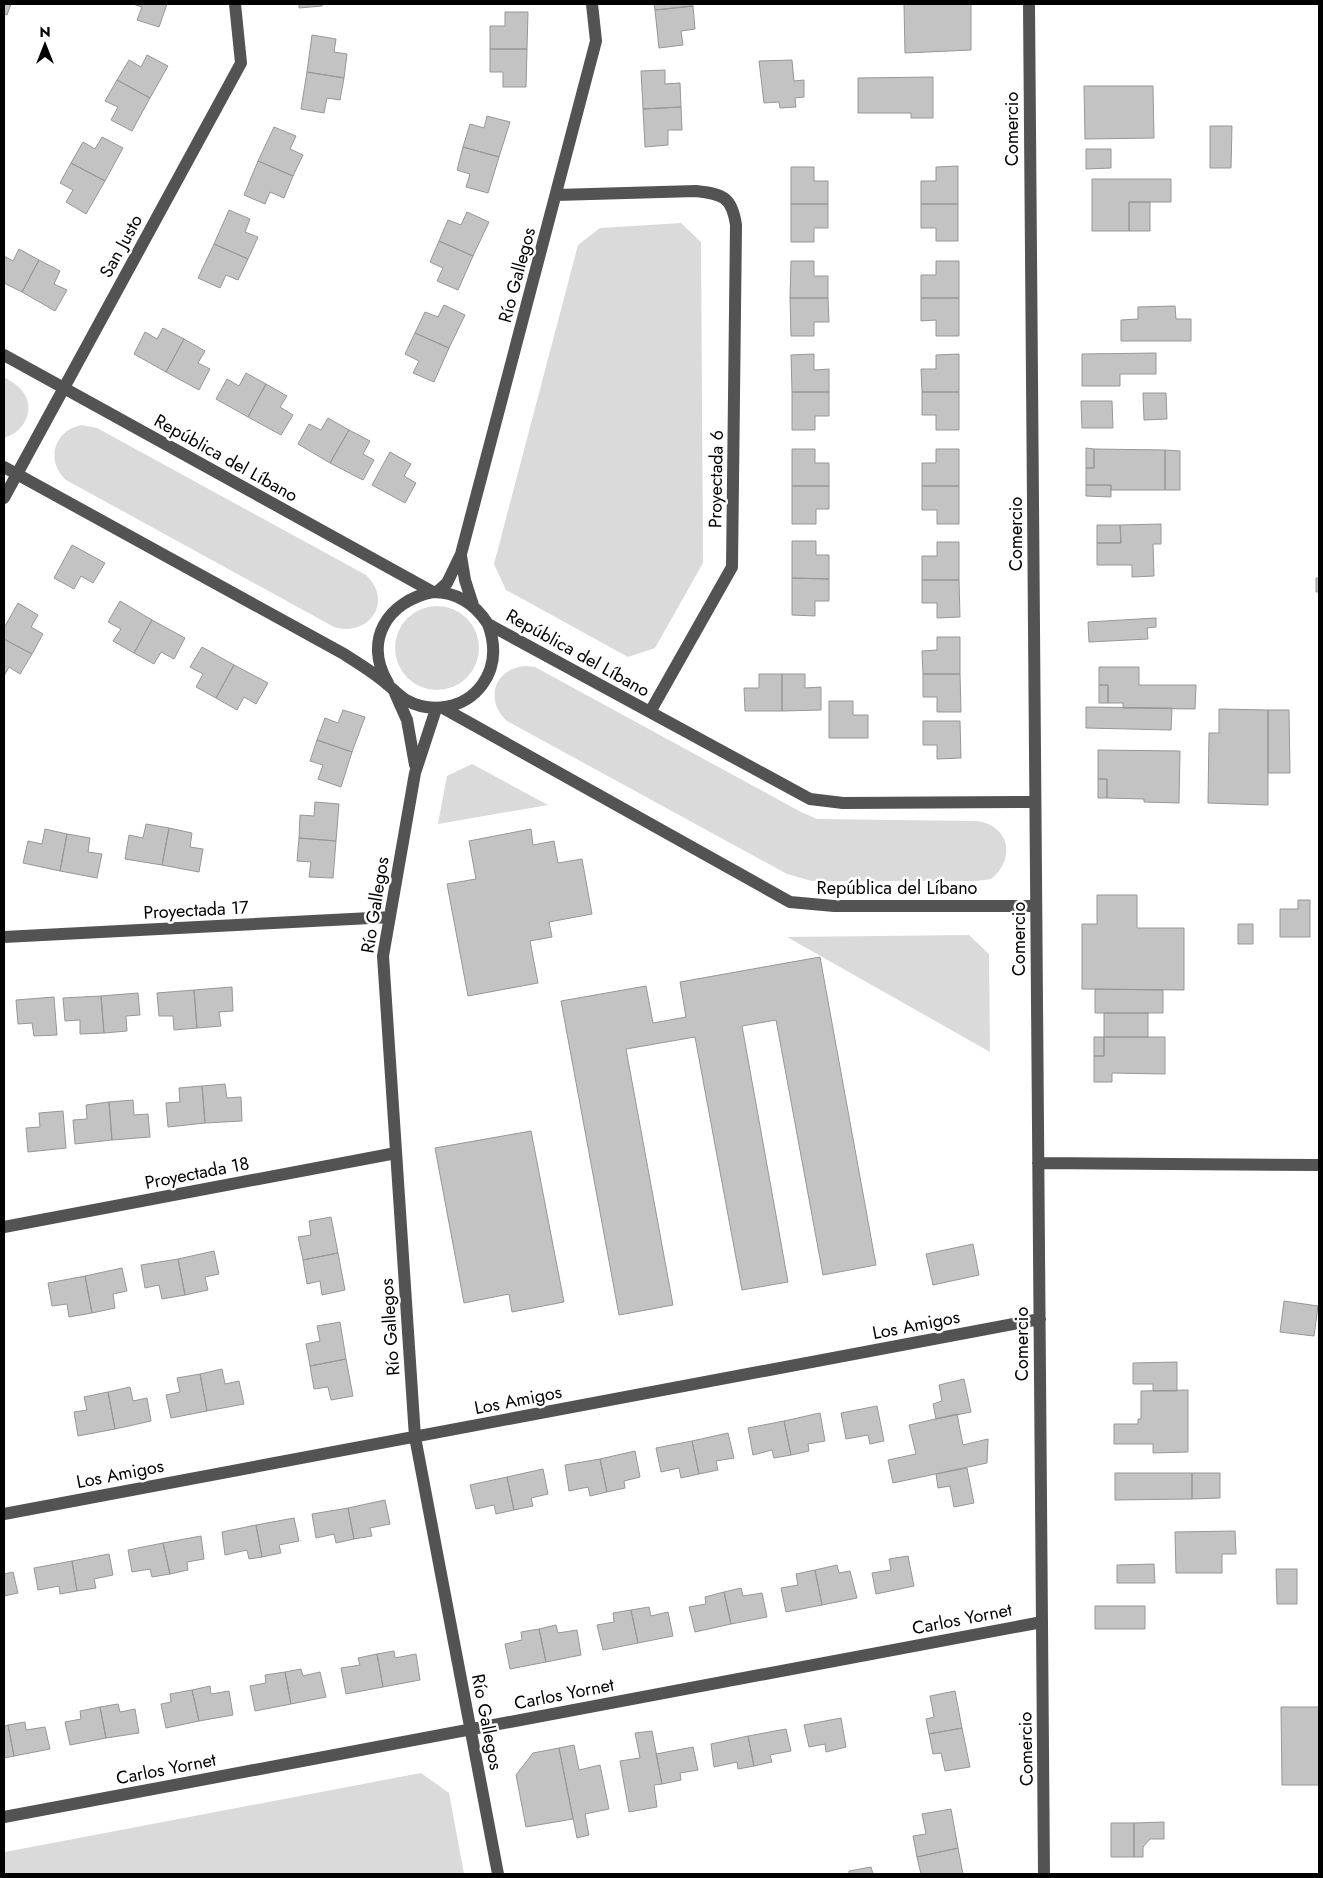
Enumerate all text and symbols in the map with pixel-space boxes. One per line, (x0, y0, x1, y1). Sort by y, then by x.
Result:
north arrow (20, 20, 70, 70)
text: N (39, 22, 51, 42)
street label: Comercio (999, 92, 1025, 166)
street label: San Justo (93, 210, 149, 282)
street label: Río Gallegos (492, 225, 542, 325)
street label: República del Líbano (149, 408, 303, 508)
street label: Proyectada 6 (702, 430, 730, 528)
street label: Comercio (1003, 497, 1029, 571)
street label: República del Líbano (501, 603, 655, 703)
street label: Río Gallegos (355, 855, 395, 955)
street label: República del Líbano (817, 875, 978, 901)
street label: Proyectada 17 (143, 894, 250, 926)
street label: Comercio (1006, 902, 1032, 976)
street label: Proyectada 18 (143, 1150, 251, 1196)
street label: Río Gallegos (374, 1277, 406, 1377)
street label: Los Amigos (870, 1304, 962, 1346)
street label: Comercio (1009, 1307, 1035, 1381)
street label: Los Amigos (472, 1379, 564, 1421)
street label: Los Amigos (74, 1453, 166, 1495)
street label: Carlos Yornet (910, 1596, 1015, 1641)
street label: Carlos Yornet (512, 1671, 617, 1716)
street label: Río Gallegos (465, 1672, 509, 1772)
street label: Comercio (1012, 1711, 1040, 1786)
street label: Carlos Yornet (114, 1746, 219, 1791)

